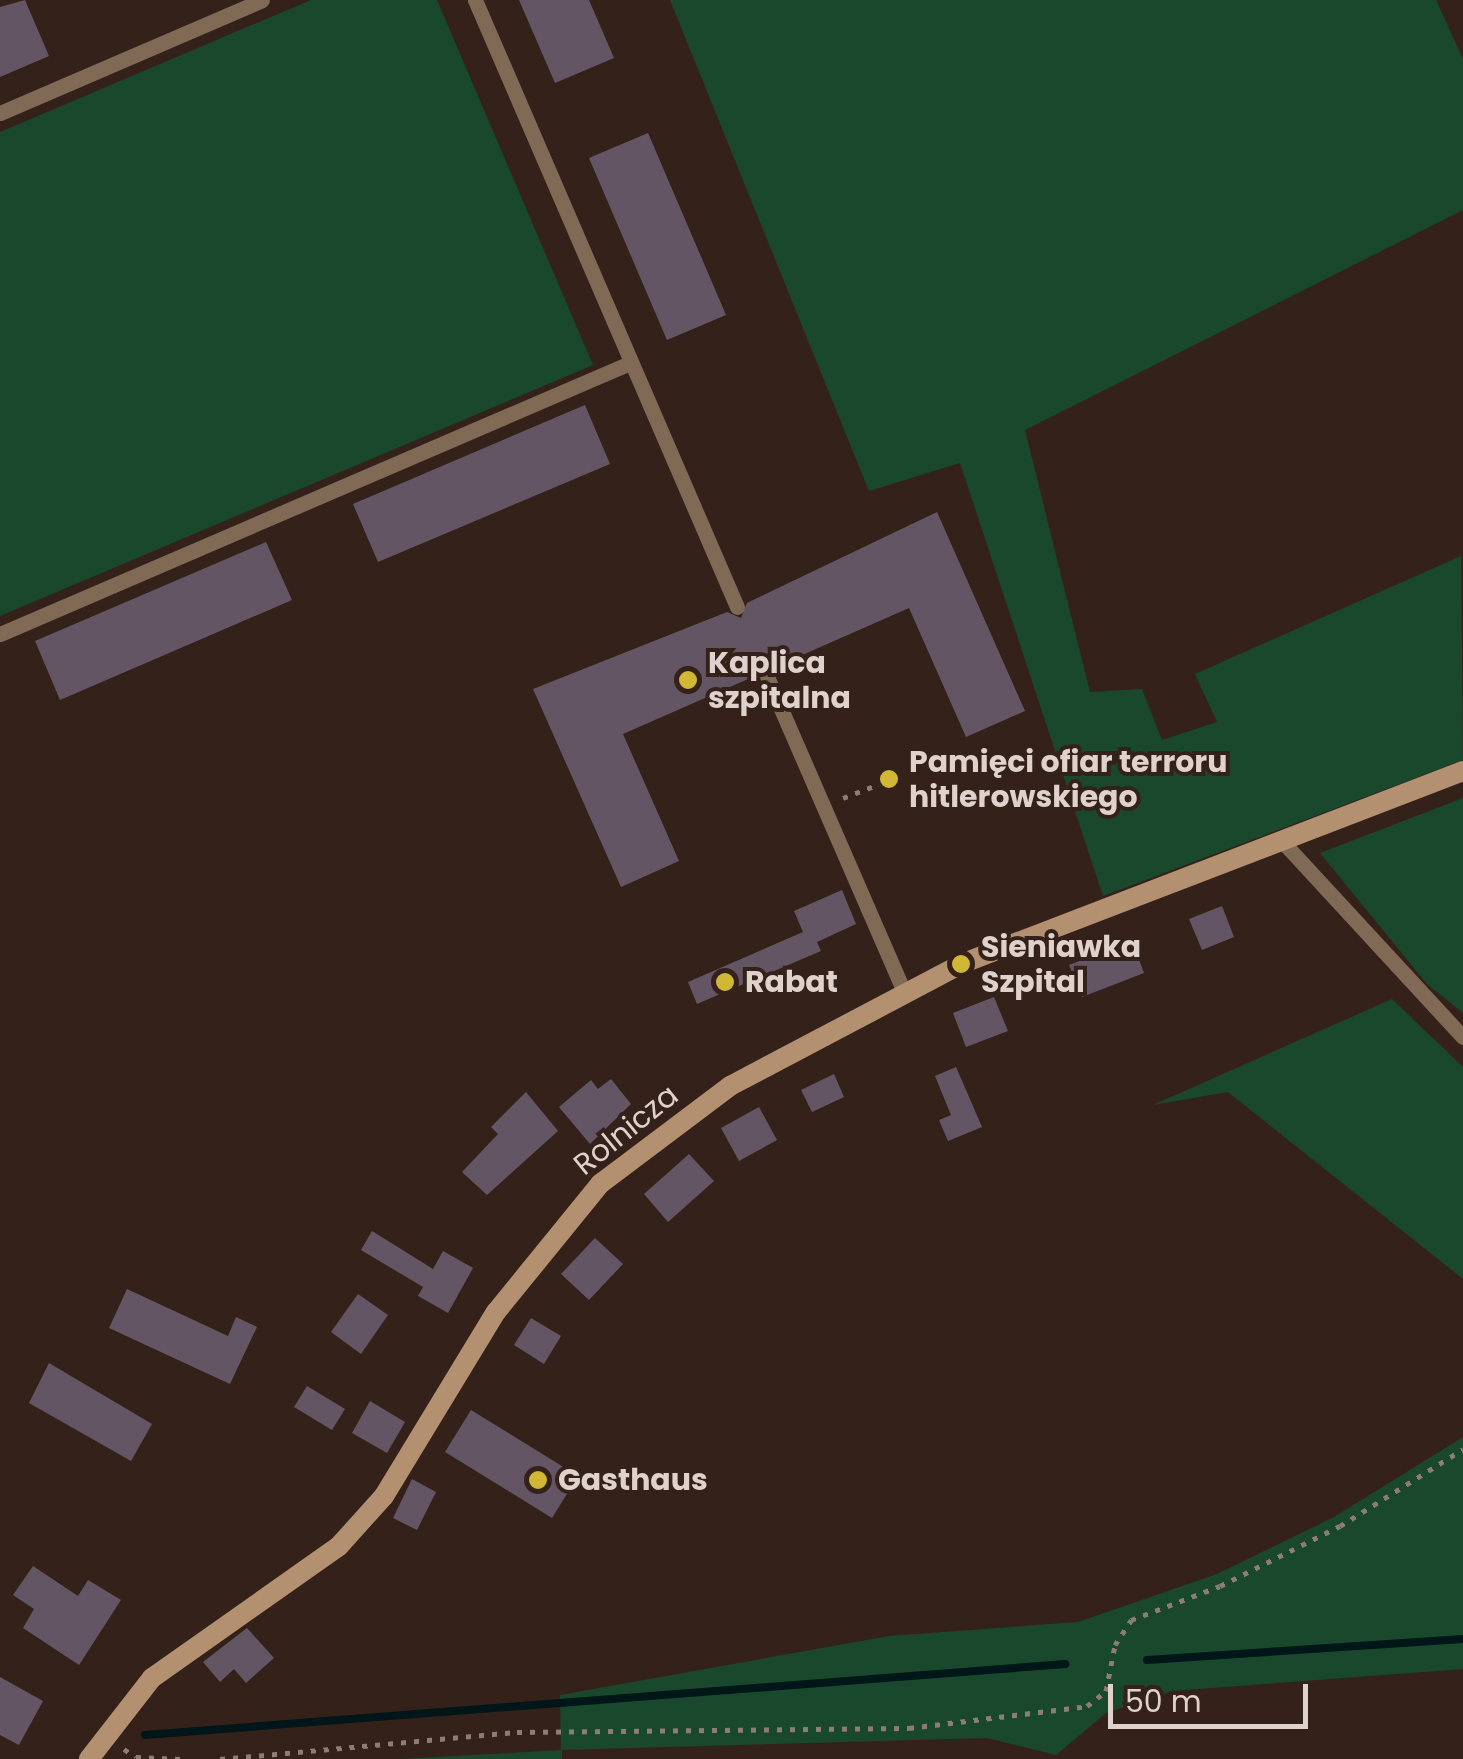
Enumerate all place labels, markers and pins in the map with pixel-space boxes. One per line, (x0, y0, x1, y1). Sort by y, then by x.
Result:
place label: Kaplica szpitalna (708, 645, 851, 716)
marker: Kaplica szpitalna (677, 669, 699, 691)
place label: Pamięci ofiar terroru hitlerowskiego (909, 744, 1227, 814)
marker: Pamięci ofiar terroru hitlerowskiego (878, 768, 900, 790)
place label: Sieniawka Szpital (981, 929, 1141, 1000)
marker: Sieniawka Szpital (950, 953, 972, 975)
place label: Rabat (745, 964, 838, 1000)
marker: Rabat (714, 971, 736, 993)
place label: Gasthaus (558, 1462, 708, 1498)
marker: Gasthaus (527, 1469, 549, 1491)

